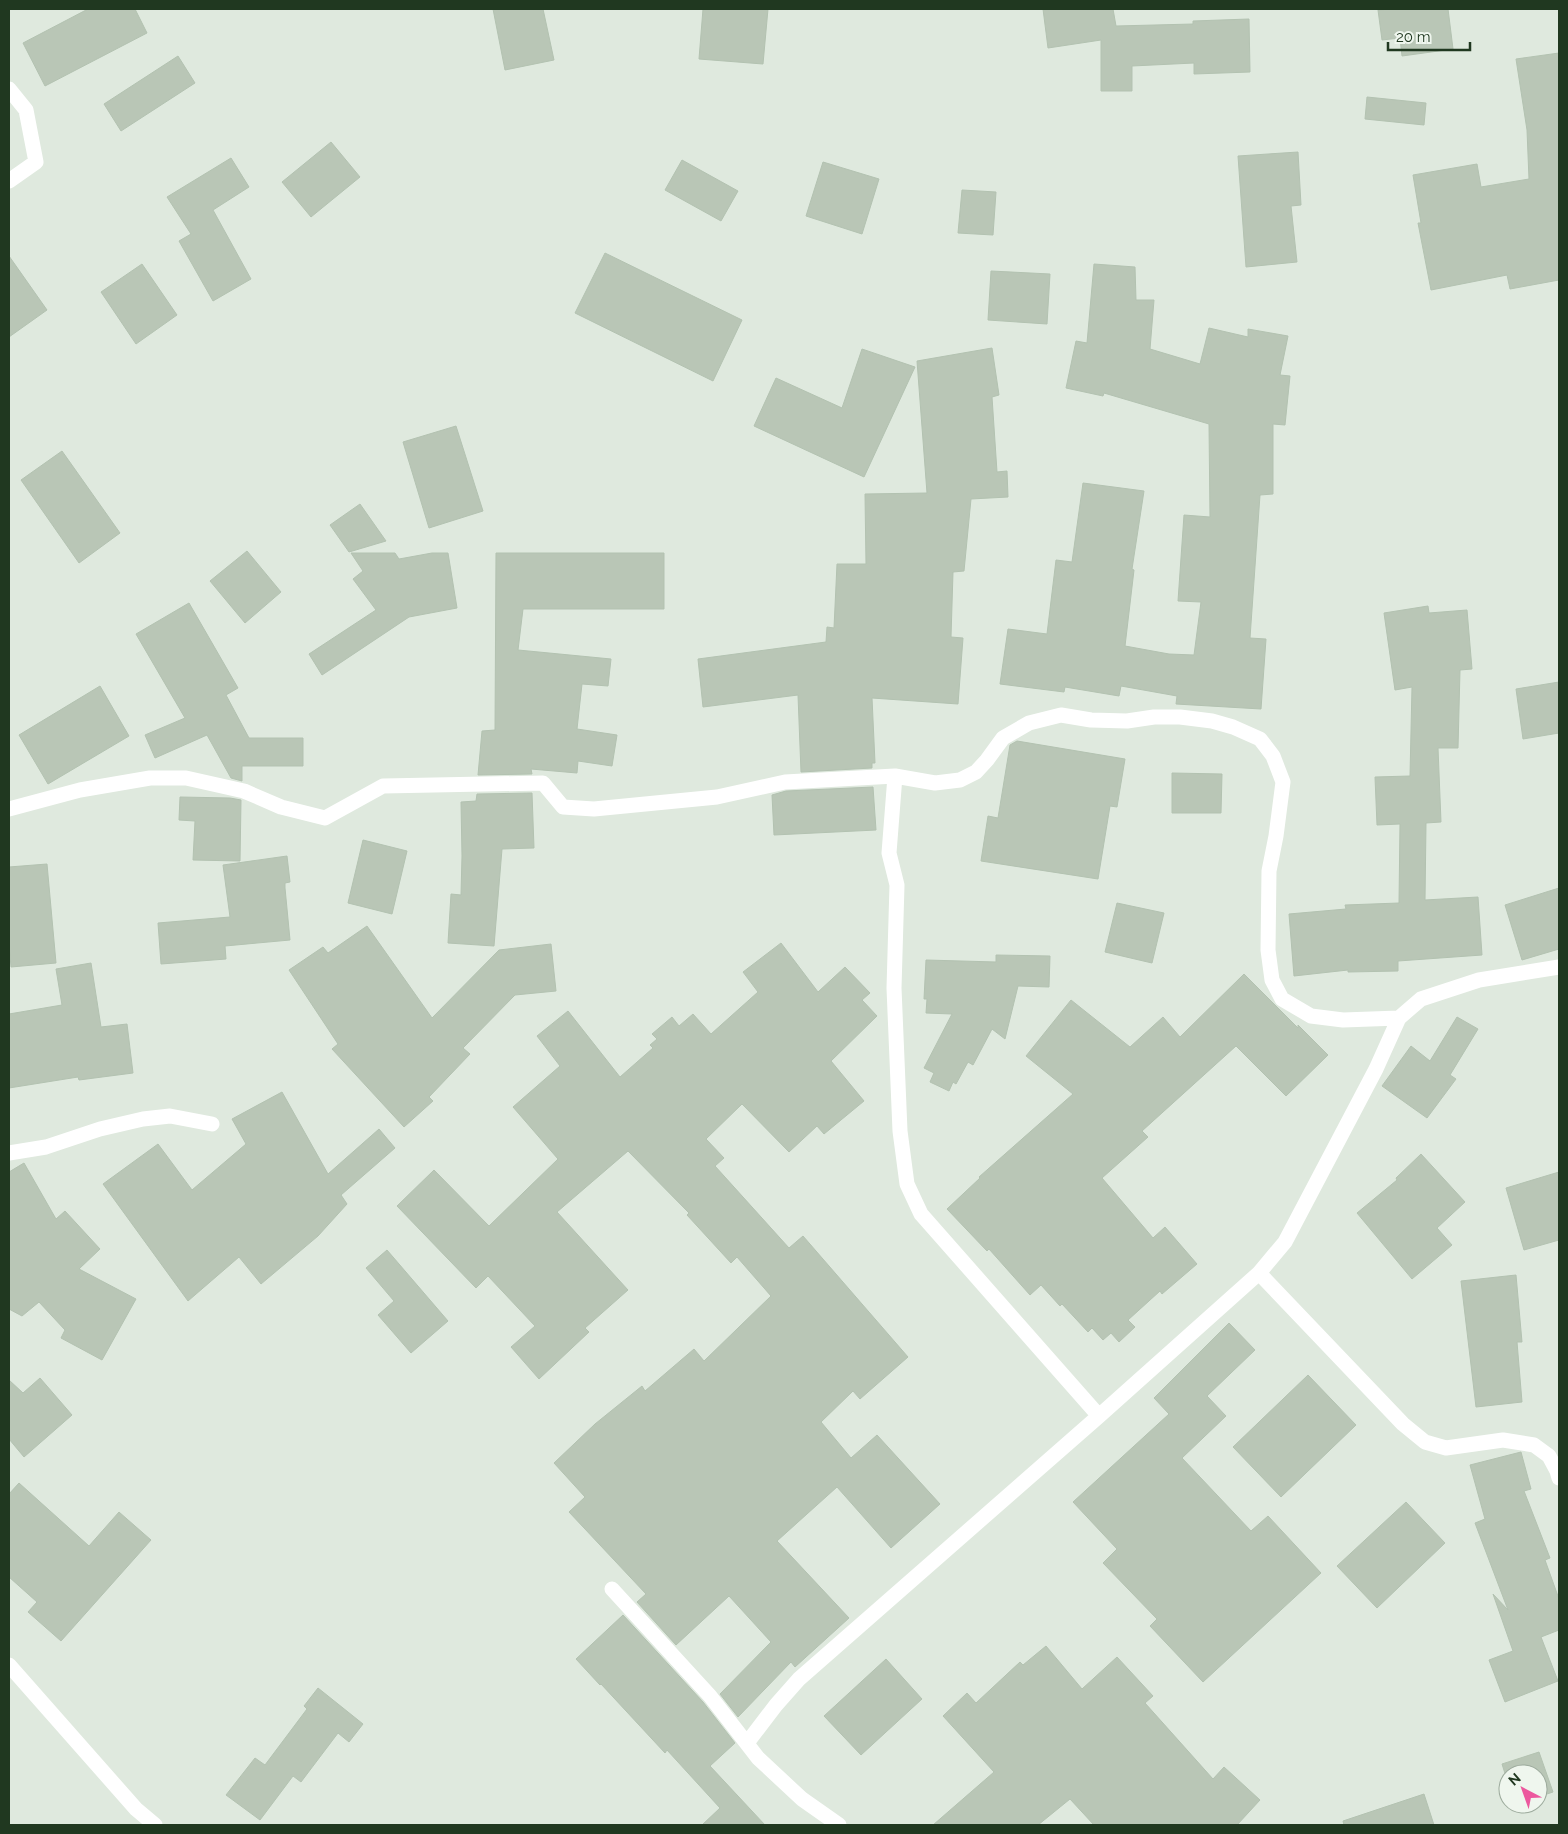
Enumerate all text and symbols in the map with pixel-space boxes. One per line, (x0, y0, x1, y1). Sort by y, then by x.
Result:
scale bar (1388, 20, 1470, 52)
text: 20 m (1396, 28, 1431, 46)
north arrow (1498, 1764, 1548, 1814)
text: N (1505, 1770, 1524, 1789)

